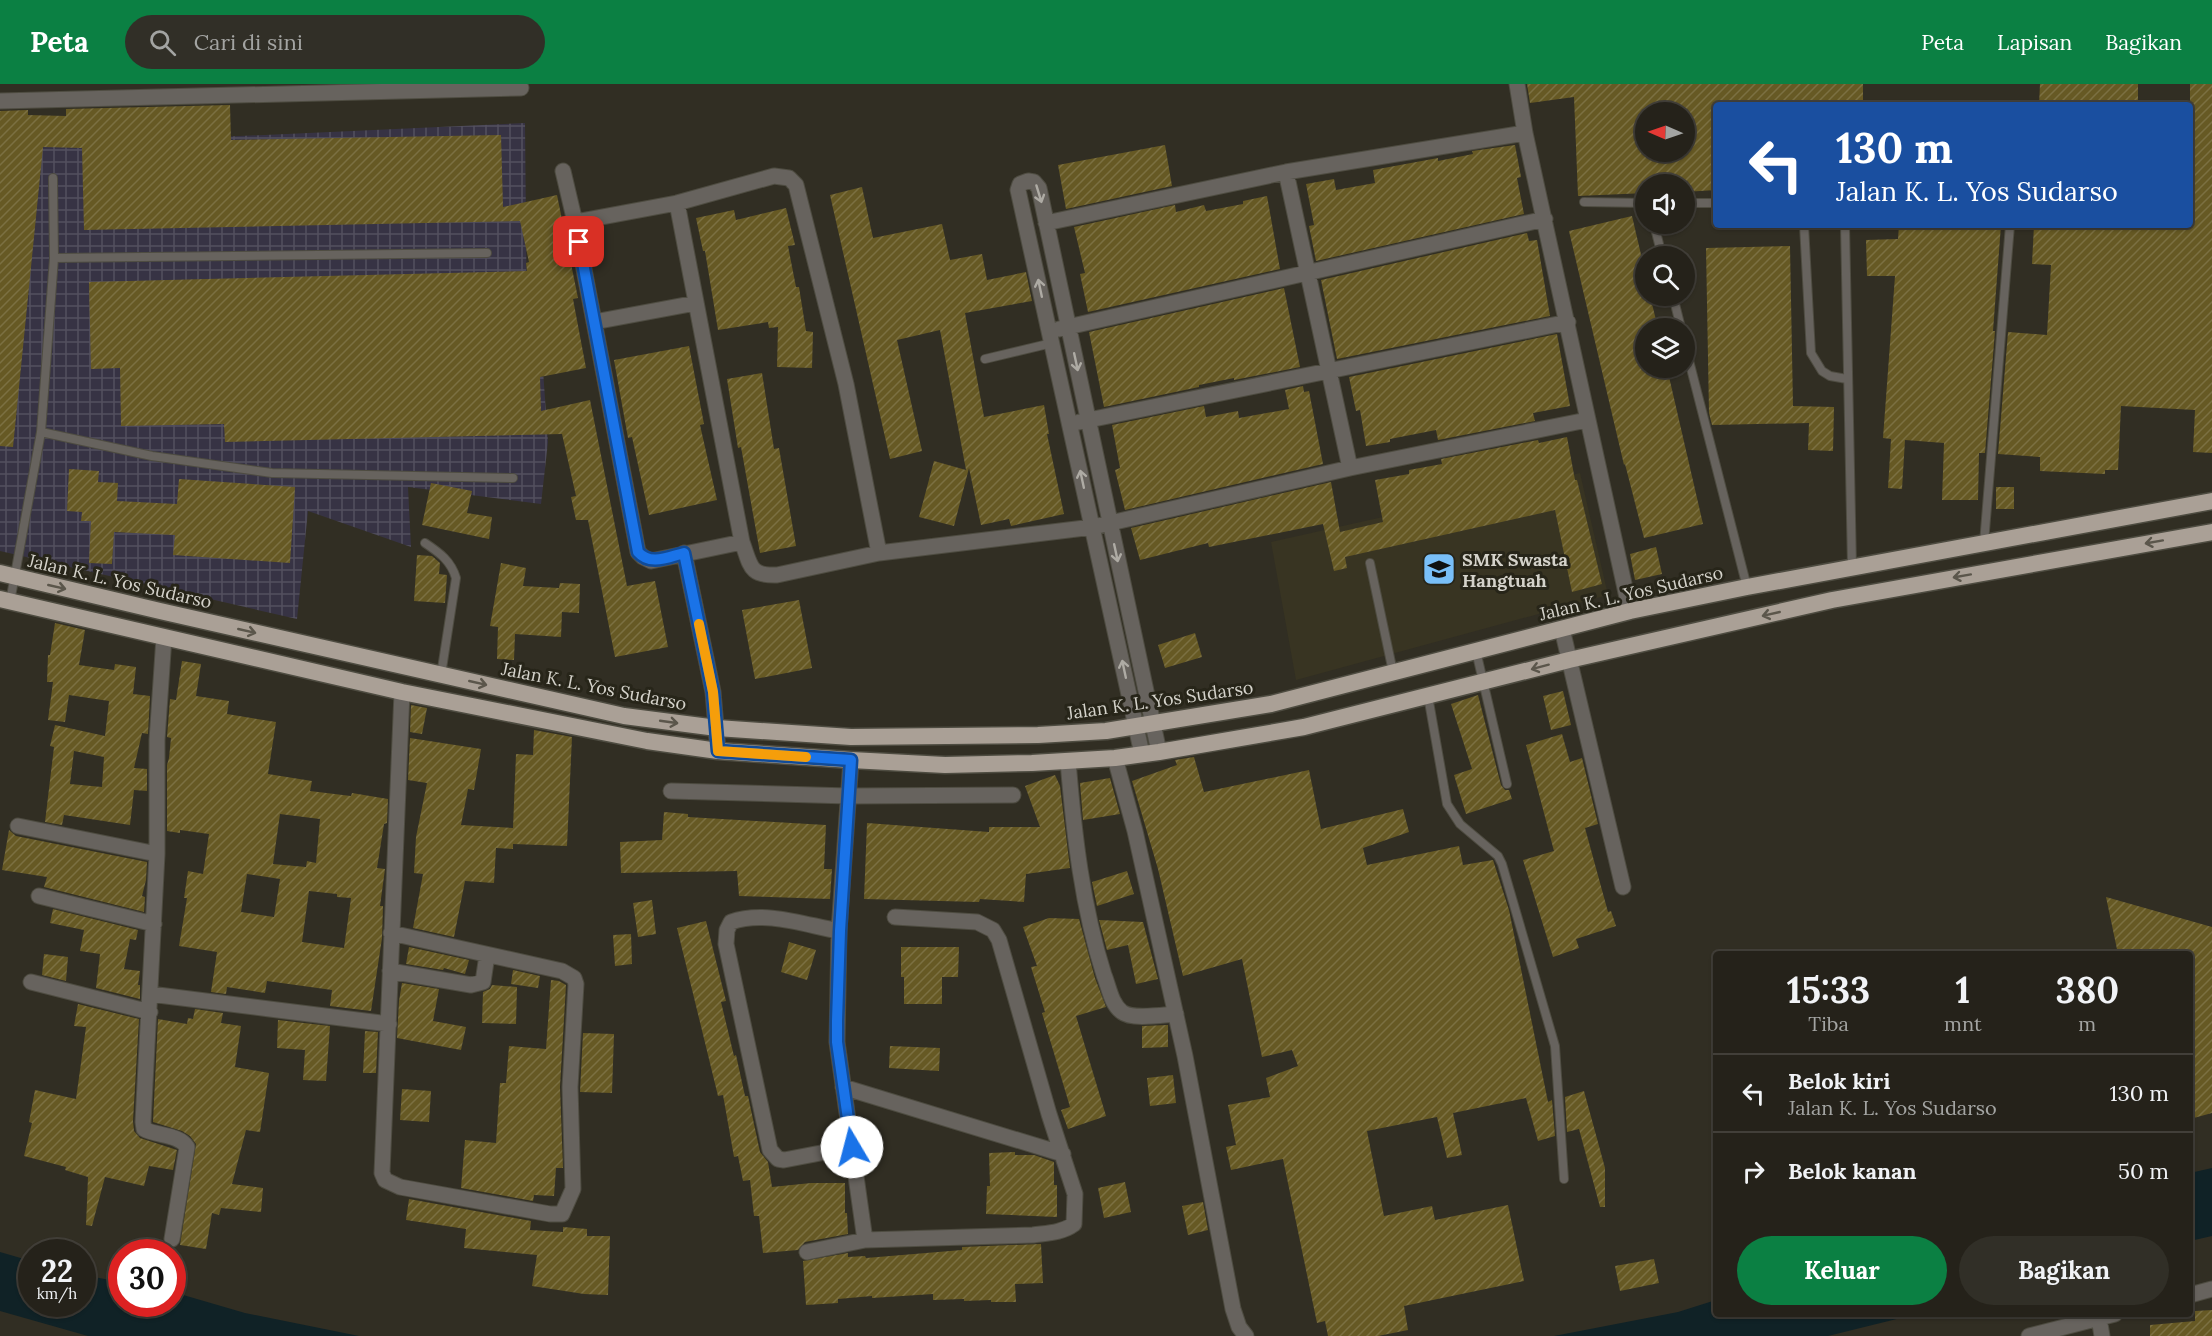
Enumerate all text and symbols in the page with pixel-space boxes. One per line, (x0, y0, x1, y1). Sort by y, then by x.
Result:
search box (125, 15, 545, 69)
text: Peta (30, 24, 89, 60)
icon: search (146, 26, 179, 59)
text: Cari di sini (194, 28, 303, 56)
text: Peta (1921, 29, 1964, 56)
text: Lapisan (1997, 29, 2072, 56)
text: Bagikan (2105, 29, 2182, 56)
north arrow (1635, 102, 1695, 162)
map controls (1635, 102, 1695, 378)
text: 130 m (1836, 121, 1953, 175)
icon: left (1737, 126, 1815, 204)
button: sound (1635, 174, 1695, 234)
text: Jalan K. L. Yos Sudarso (1836, 174, 2118, 208)
one-way arrow (1034, 184, 1045, 203)
pin (553, 216, 604, 267)
icon: arrive (562, 225, 595, 258)
button: search (1635, 246, 1695, 306)
one-way arrow (1034, 279, 1046, 298)
button: layers (1635, 318, 1695, 378)
one-way arrow (1071, 352, 1082, 372)
one-way arrow (1076, 470, 1087, 489)
one-way arrow (2145, 537, 2165, 548)
one-way arrow (1111, 543, 1122, 563)
street label: Jalan K. L. Yos Sudarso (25, 548, 214, 613)
place label: SMK Swasta Hangtuah (1462, 548, 1568, 592)
school or university icon: SMK Swasta Hangtuah (1421, 551, 1457, 587)
street label: Jalan K. L. Yos Sudarso (1536, 561, 1725, 626)
one-way arrow (1953, 571, 1973, 582)
one-way arrow (47, 581, 66, 593)
one-way arrow (1762, 608, 1781, 620)
one-way arrow (237, 625, 256, 637)
street label: Jalan K. L. Yos Sudarso (499, 657, 688, 715)
one-way arrow (1118, 660, 1129, 680)
one-way arrow (1531, 662, 1550, 673)
street label: Jalan K. L. Yos Sudarso (1064, 676, 1255, 725)
one-way arrow (468, 678, 487, 690)
one-way arrow (659, 716, 678, 727)
text: 15:33 (1787, 967, 1870, 1013)
text: 1 (1956, 967, 1970, 1013)
text: 380 (2055, 967, 2119, 1013)
text: Tiba (1808, 1011, 1849, 1036)
text: mnt (1944, 1011, 1982, 1036)
text: m (2078, 1011, 2096, 1036)
text: Belok kiri (1788, 1067, 1890, 1095)
icon: left (1737, 1077, 1770, 1110)
text: 130 m (2110, 1079, 2169, 1107)
text: Jalan K. L. Yos Sudarso (1788, 1095, 1997, 1120)
position arrow (820, 1115, 884, 1179)
icon: right (1737, 1155, 1770, 1188)
text: Belok kanan (1788, 1157, 1917, 1185)
text: 50 m (2118, 1157, 2169, 1185)
button: Keluar (1737, 1236, 1947, 1305)
button: Bagikan (1959, 1236, 2169, 1305)
speed limit sign: 30 (108, 1239, 186, 1317)
text: 22 (41, 1252, 73, 1290)
text: km/h (37, 1284, 77, 1303)

